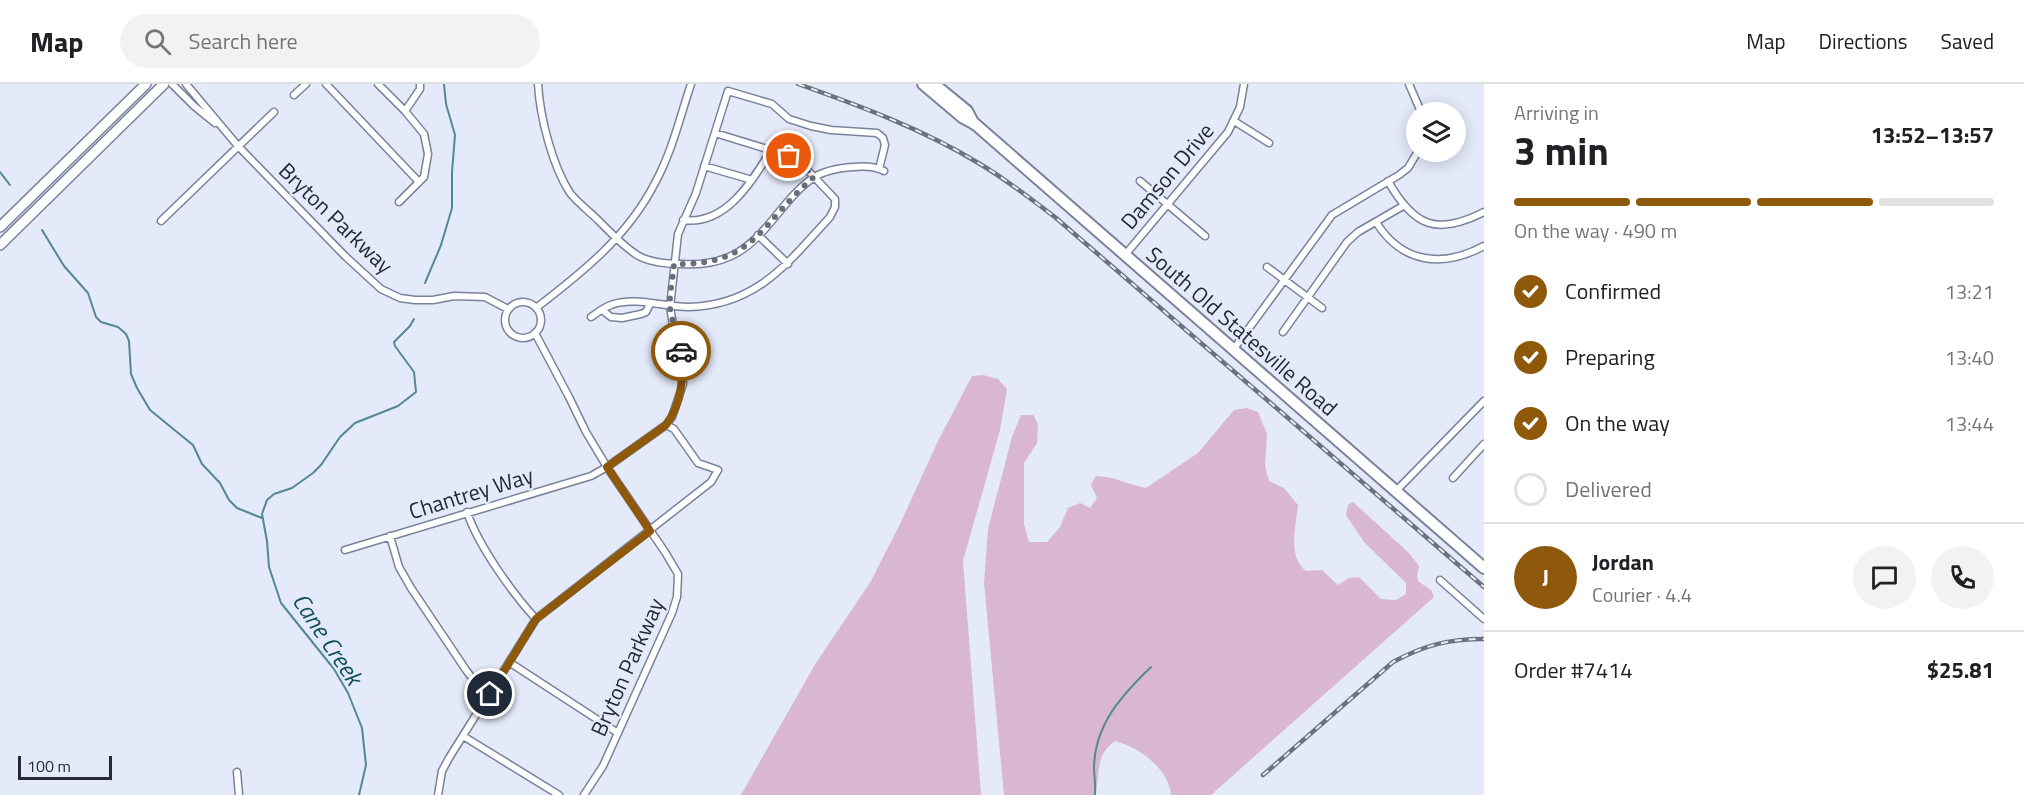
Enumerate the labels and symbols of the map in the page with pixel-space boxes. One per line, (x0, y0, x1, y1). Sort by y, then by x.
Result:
street label: Damson Drive (1112, 115, 1222, 237)
pin (763, 130, 814, 181)
street label: Bryton Parkway (271, 154, 401, 282)
street label: South Old Statesville Road (1139, 238, 1345, 424)
courier (651, 321, 711, 381)
street label: Chantrey Way (404, 458, 538, 528)
water label: Cane Creek (284, 585, 374, 695)
street label: Bryton Parkway (581, 592, 673, 742)
pin (464, 668, 515, 719)
scale bar (18, 753, 112, 780)

